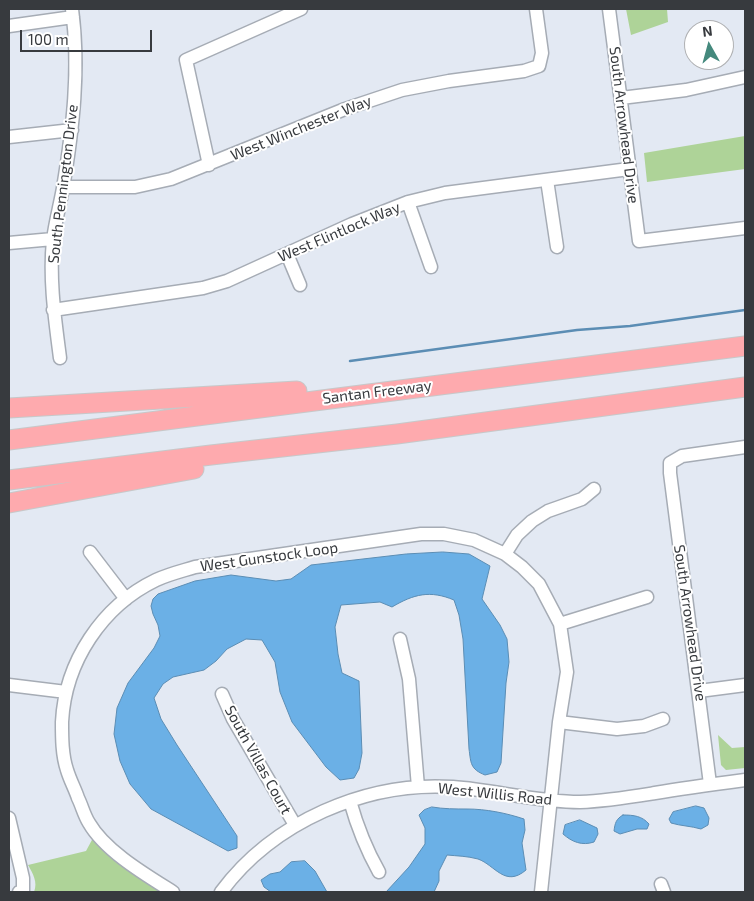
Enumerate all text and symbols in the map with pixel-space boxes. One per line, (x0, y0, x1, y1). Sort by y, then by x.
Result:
scale bar (22, 20, 155, 52)
north arrow (684, 20, 734, 70)
text: N (701, 22, 713, 40)
text: 100 m (28, 30, 69, 48)
street label: South Arrowhead Drive (605, 46, 643, 204)
street label: West Winchester Way (228, 91, 374, 165)
street label: South Pennington Drive (44, 103, 82, 265)
street label: West Flintlock Way (275, 198, 403, 266)
street label: Santan Freeway (322, 376, 432, 408)
street label: West Gunstock Loop (199, 538, 339, 576)
street label: South Arrowhead Drive (670, 544, 710, 702)
street label: South Villas Court (221, 702, 295, 818)
street label: West Willis Road (437, 779, 553, 809)

